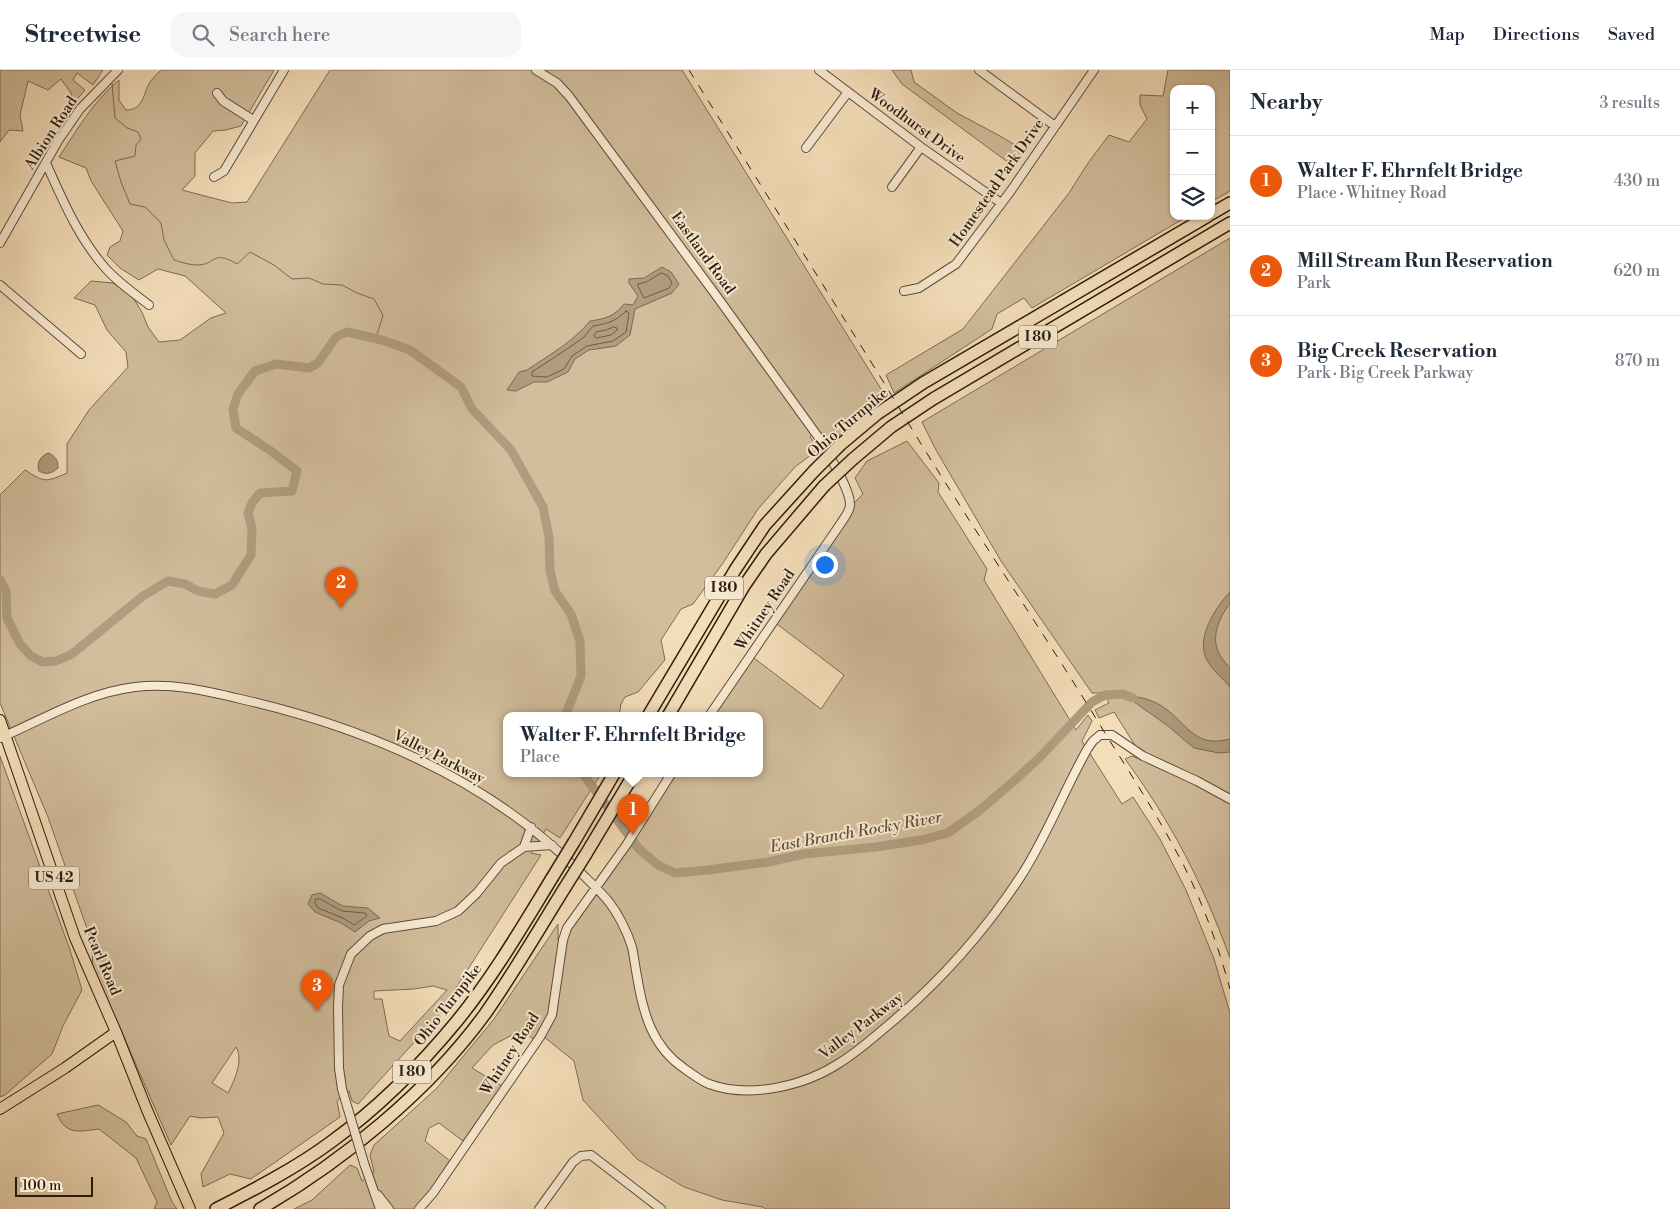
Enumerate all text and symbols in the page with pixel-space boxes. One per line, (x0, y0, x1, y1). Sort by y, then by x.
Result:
search box (171, 12, 521, 57)
text: Streetwise (25, 20, 141, 50)
icon: search (189, 21, 217, 49)
text: Search here (229, 23, 330, 47)
text: Map (1429, 23, 1465, 46)
text: Directions (1493, 23, 1580, 46)
text: Saved (1608, 23, 1655, 46)
street label: Woodhurst Drive (864, 84, 969, 168)
map controls (1170, 85, 1215, 220)
button: + (1170, 85, 1215, 130)
text: Nearby (1250, 90, 1323, 116)
street label: Albion Road (20, 92, 82, 174)
text: 3 results (1599, 93, 1660, 113)
street label: Homestead Park Drive (946, 115, 1048, 251)
button: − (1170, 130, 1215, 175)
text: Walter F. Ehrnfelt Bridge (1297, 159, 1523, 183)
text: 1 (1262, 171, 1270, 191)
text: 430 m (1614, 171, 1660, 191)
button: layers (1170, 175, 1215, 220)
text: Place · Whitney Road (1297, 183, 1447, 203)
street label: Eastland Road (667, 208, 740, 298)
text: Mill Stream Run Reservation (1297, 249, 1553, 273)
text: 2 (1261, 261, 1271, 281)
text: 620 m (1613, 261, 1660, 281)
text: Park (1297, 273, 1330, 293)
road number: I 80 (1019, 326, 1057, 348)
text: Big Creek Reservation (1297, 339, 1497, 363)
text: 3 (1261, 351, 1271, 371)
text: 870 m (1615, 351, 1660, 371)
text: Park · Big Creek Parkway (1297, 363, 1473, 383)
street label: Ohio Turnpike (804, 384, 892, 462)
your location (812, 552, 838, 578)
street label: Whitney Road (730, 565, 799, 655)
pin: 2 (325, 567, 357, 608)
road number: I 80 (705, 576, 743, 600)
popup (503, 712, 763, 777)
text: Walter F. Ehrnfelt Bridge (520, 723, 746, 747)
street label: Valley Parkway (389, 725, 489, 789)
text: Place (520, 747, 560, 767)
pin: 1 (617, 794, 649, 835)
water label: East Branch Rocky River (768, 807, 945, 857)
road number: US 42 (29, 866, 79, 890)
street label: Pearl Road (79, 924, 125, 999)
street label: Ohio Turnpike (410, 960, 486, 1050)
pin: 3 (301, 970, 333, 1011)
street label: Valley Parkway (814, 988, 907, 1064)
street label: Whitney Road (476, 1009, 544, 1100)
road number: I 80 (393, 1060, 431, 1084)
scale bar (15, 1174, 92, 1197)
text: 100 m (22, 1177, 61, 1195)

